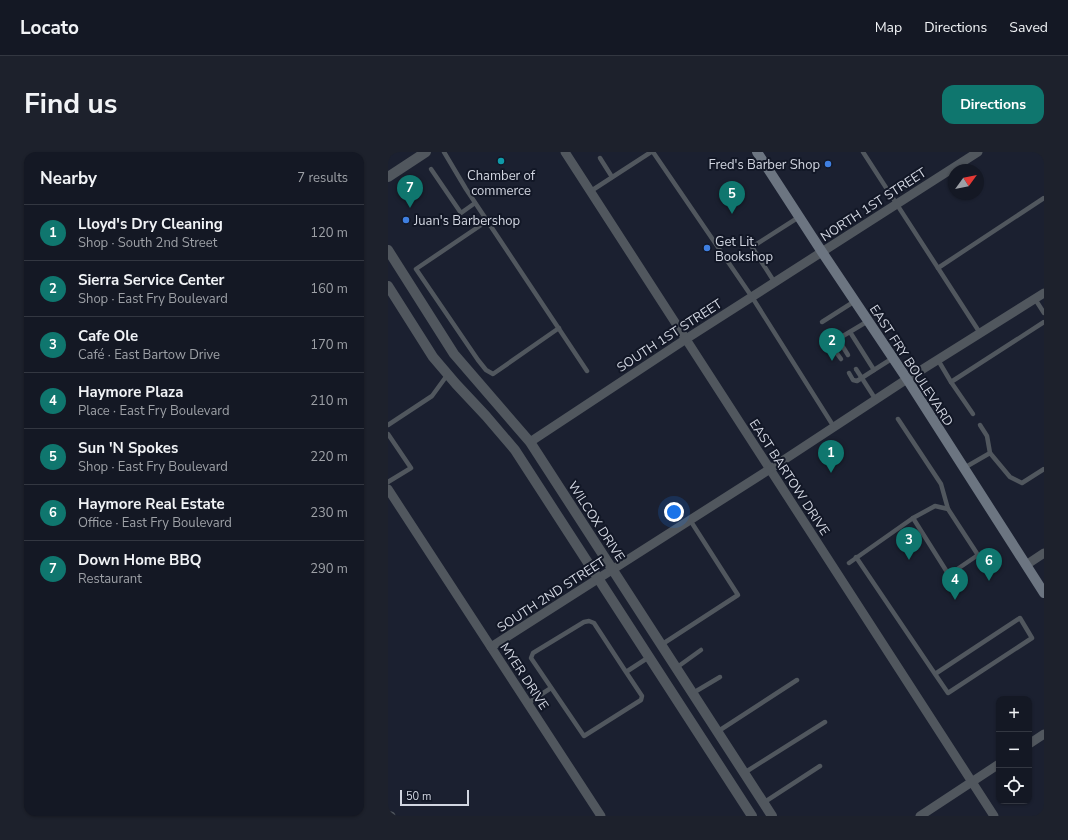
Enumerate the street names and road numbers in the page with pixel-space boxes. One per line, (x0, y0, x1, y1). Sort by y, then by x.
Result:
street label: NORTH 1ST STREET (817, 164, 930, 246)
street label: SOUTH 1ST STREET (613, 295, 726, 377)
street label: EAST FRY BOULEVARD (865, 301, 957, 430)
street label: EAST BARTOW DRIVE (745, 416, 834, 539)
street label: WILCOX DRIVE (563, 478, 629, 565)
street label: SOUTH 2ND STREET (494, 553, 609, 637)
street label: MYER DRIVE (496, 639, 553, 714)

